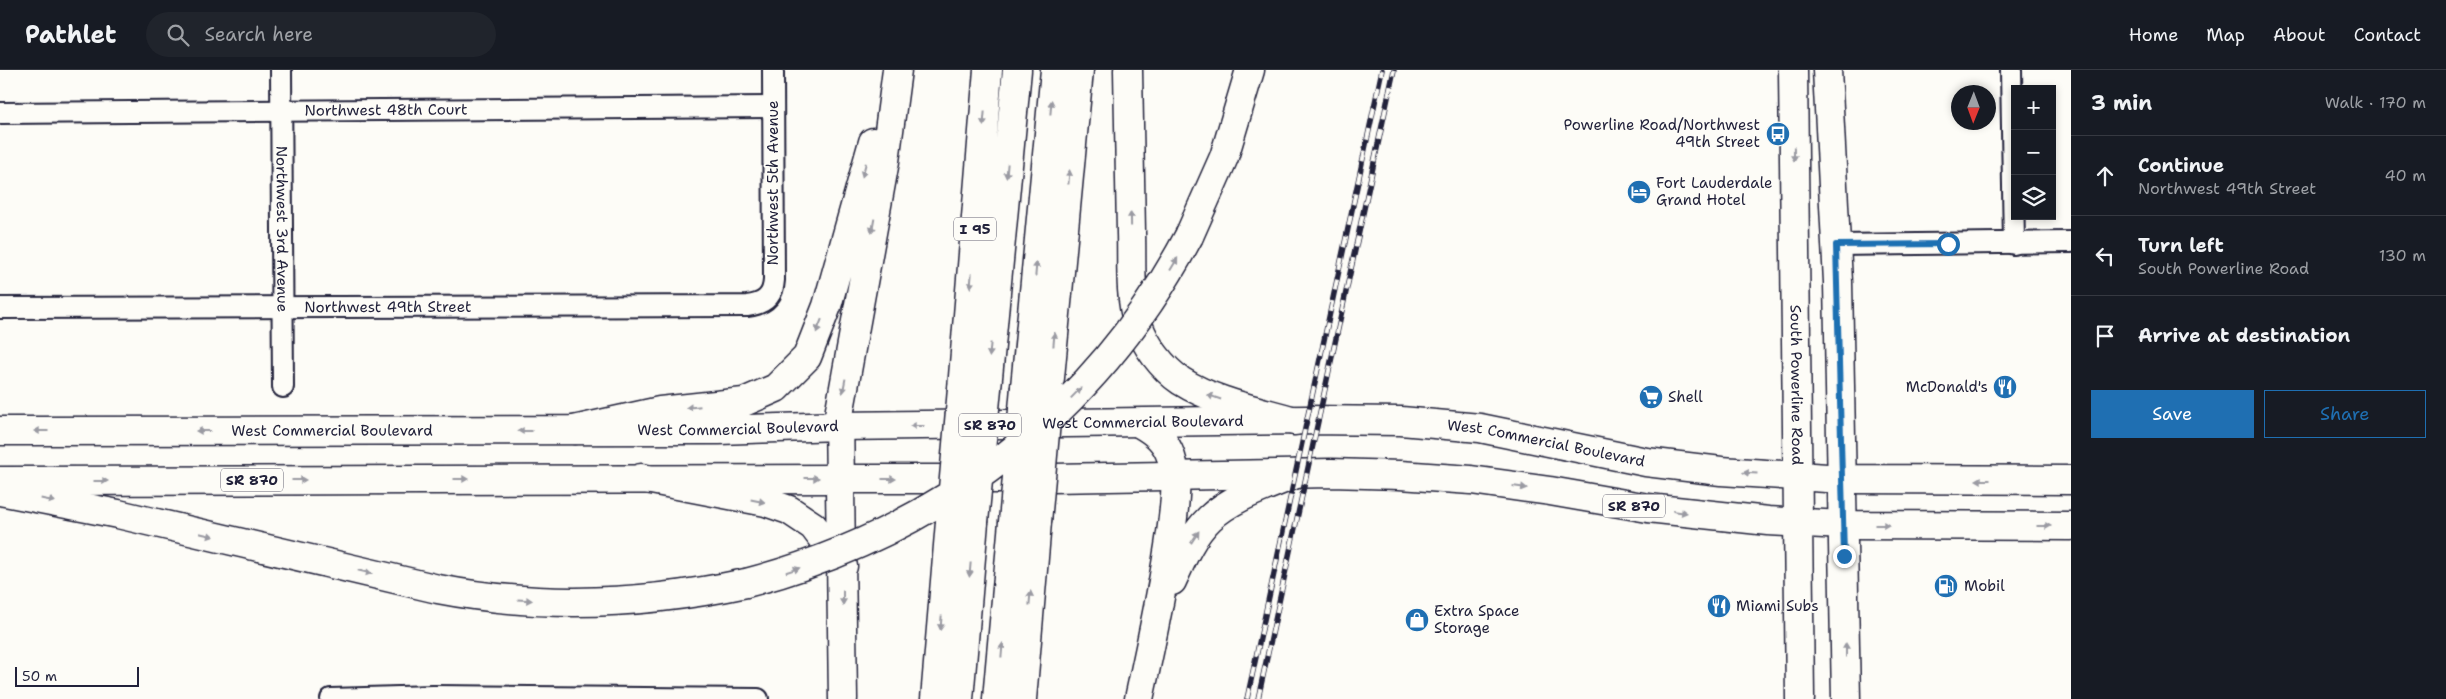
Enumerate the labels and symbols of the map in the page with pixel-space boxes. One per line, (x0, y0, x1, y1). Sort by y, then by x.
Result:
north arrow (1951, 85, 1996, 130)
street label: Northwest 48th Court (304, 99, 468, 121)
one-way arrow (1047, 99, 1055, 115)
street label: Northwest 5th Avenue (763, 101, 783, 265)
one-way arrow (980, 111, 988, 127)
place label: Powerline Road/Northwest 49th Street (1563, 115, 1760, 152)
bus stop icon: Powerline Road/Northwest 49th Street (1765, 121, 1791, 147)
street label: Northwest 3rd Avenue (271, 146, 293, 312)
one-way arrow (1791, 146, 1799, 162)
one-way arrow (860, 163, 868, 178)
one-way arrow (1003, 163, 1011, 179)
one-way arrow (1065, 169, 1073, 185)
place label: Fort Lauderdale Grand Hotel (1656, 173, 1773, 210)
hotel icon: Fort Lauderdale Grand Hotel (1626, 179, 1652, 205)
one-way arrow (1127, 210, 1135, 226)
road number: I 95 (954, 218, 996, 240)
one-way arrow (869, 219, 877, 235)
route start (1937, 233, 1960, 256)
one-way arrow (1170, 257, 1179, 270)
one-way arrow (1033, 261, 1041, 277)
one-way arrow (966, 273, 974, 289)
street label: Northwest 49th Street (304, 297, 472, 317)
street label: South Powerline Road (1786, 305, 1807, 466)
one-way arrow (815, 319, 823, 334)
one-way arrow (1050, 331, 1058, 347)
one-way arrow (986, 342, 994, 358)
restaurant icon: McDonald's (1992, 374, 2018, 400)
place label: McDonald's (1906, 377, 1988, 397)
one-way arrow (840, 378, 848, 394)
supermarket icon: Shell (1638, 384, 1664, 410)
one-way arrow (1070, 387, 1082, 399)
place label: Shell (1668, 387, 1703, 407)
one-way arrow (1207, 393, 1222, 400)
one-way arrow (685, 404, 701, 412)
street label: West Commercial Boulevard (1042, 411, 1244, 433)
road number: SR 870 (959, 414, 1021, 436)
street label: West Commercial Boulevard (1446, 415, 1647, 472)
street label: West Commercial Boulevard (637, 416, 839, 440)
street label: West Commercial Boulevard (231, 420, 433, 441)
one-way arrow (909, 422, 925, 430)
one-way arrow (33, 427, 49, 435)
one-way arrow (195, 427, 211, 435)
one-way arrow (517, 427, 533, 435)
road number: SR 870 (221, 468, 283, 492)
one-way arrow (1741, 468, 1757, 476)
one-way arrow (805, 474, 821, 482)
one-way arrow (453, 475, 469, 483)
one-way arrow (882, 475, 898, 483)
one-way arrow (291, 476, 307, 484)
one-way arrow (1975, 476, 1991, 484)
one-way arrow (93, 477, 109, 485)
one-way arrow (1512, 483, 1528, 491)
road number: SR 870 (1603, 494, 1665, 518)
one-way arrow (40, 496, 55, 504)
one-way arrow (750, 497, 766, 505)
one-way arrow (1672, 508, 1688, 516)
one-way arrow (1874, 521, 1890, 529)
one-way arrow (2037, 522, 2053, 530)
one-way arrow (1190, 530, 1200, 544)
one-way arrow (199, 531, 214, 539)
route end (1833, 545, 1856, 568)
one-way arrow (966, 563, 974, 579)
one-way arrow (786, 566, 801, 574)
one-way arrow (357, 568, 372, 576)
fuel station icon: Mobil (1933, 573, 1959, 599)
place label: Mobil (1964, 576, 2005, 596)
one-way arrow (839, 590, 847, 606)
one-way arrow (1027, 590, 1035, 606)
restaurant icon: Miami Subs (1706, 593, 1732, 619)
one-way arrow (517, 596, 533, 604)
place label: Miami Subs (1736, 596, 1819, 616)
place label: Extra Space Storage (1434, 601, 1520, 638)
shop icon: Extra Space Storage (1404, 607, 1430, 633)
one-way arrow (937, 615, 945, 631)
one-way arrow (998, 642, 1006, 658)
one-way arrow (1842, 642, 1850, 658)
scale bar (15, 664, 139, 687)

